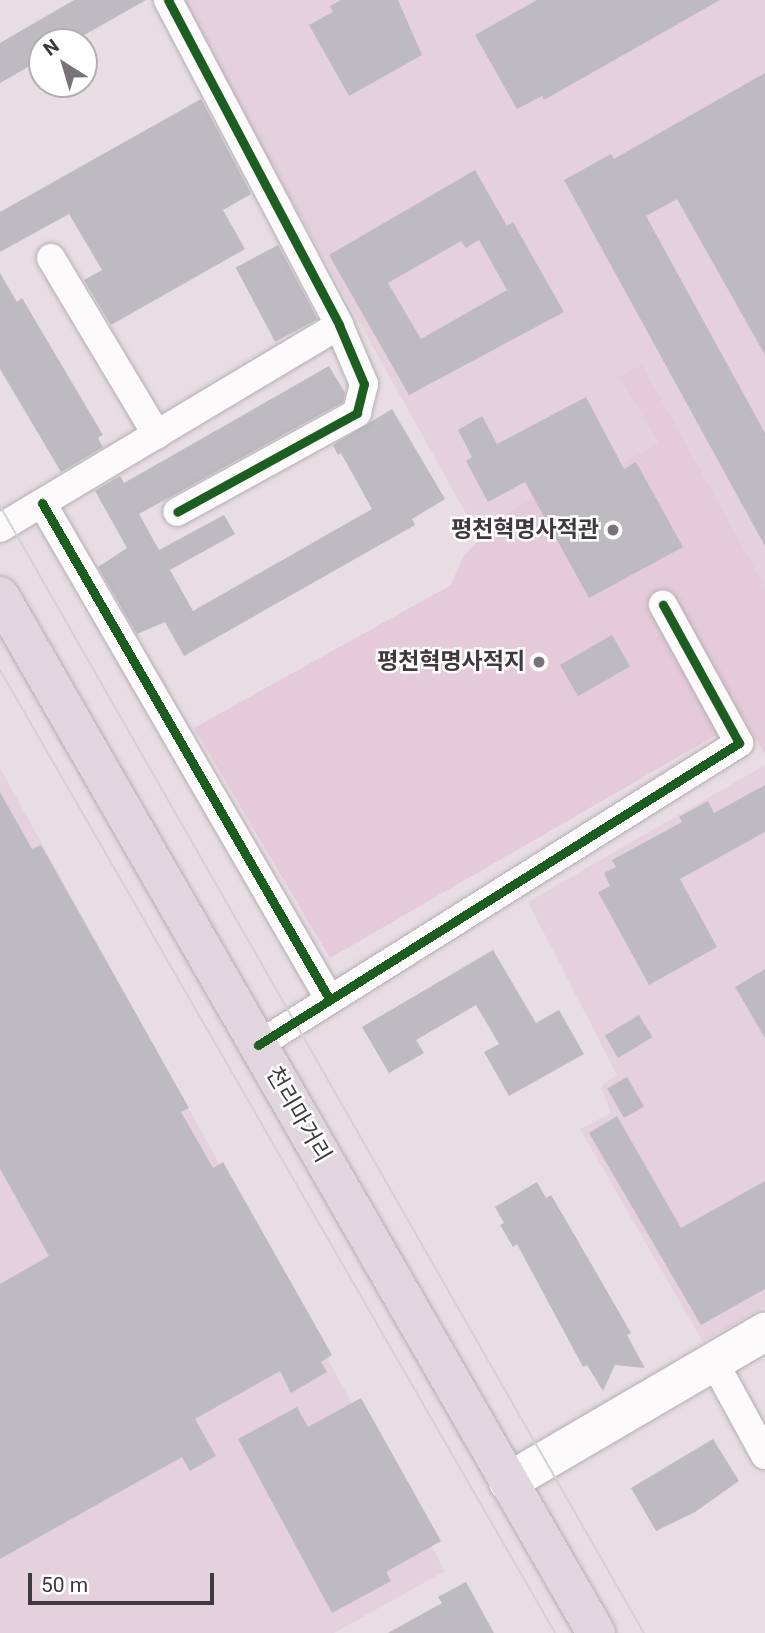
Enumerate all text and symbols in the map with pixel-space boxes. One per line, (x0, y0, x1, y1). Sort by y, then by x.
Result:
north arrow (28, 28, 98, 98)
text: N (39, 34, 64, 61)
place label: 평천혁명사적관 (451, 516, 599, 544)
marker: 평천혁명사적관 (605, 522, 621, 538)
place label: 평천혁명사적지 (377, 648, 525, 676)
marker: 평천혁명사적지 (531, 654, 547, 670)
street label: 천리마거리 (260, 1062, 336, 1168)
scale bar (32, 1560, 217, 1604)
text: 50 m (41, 1573, 88, 1597)

